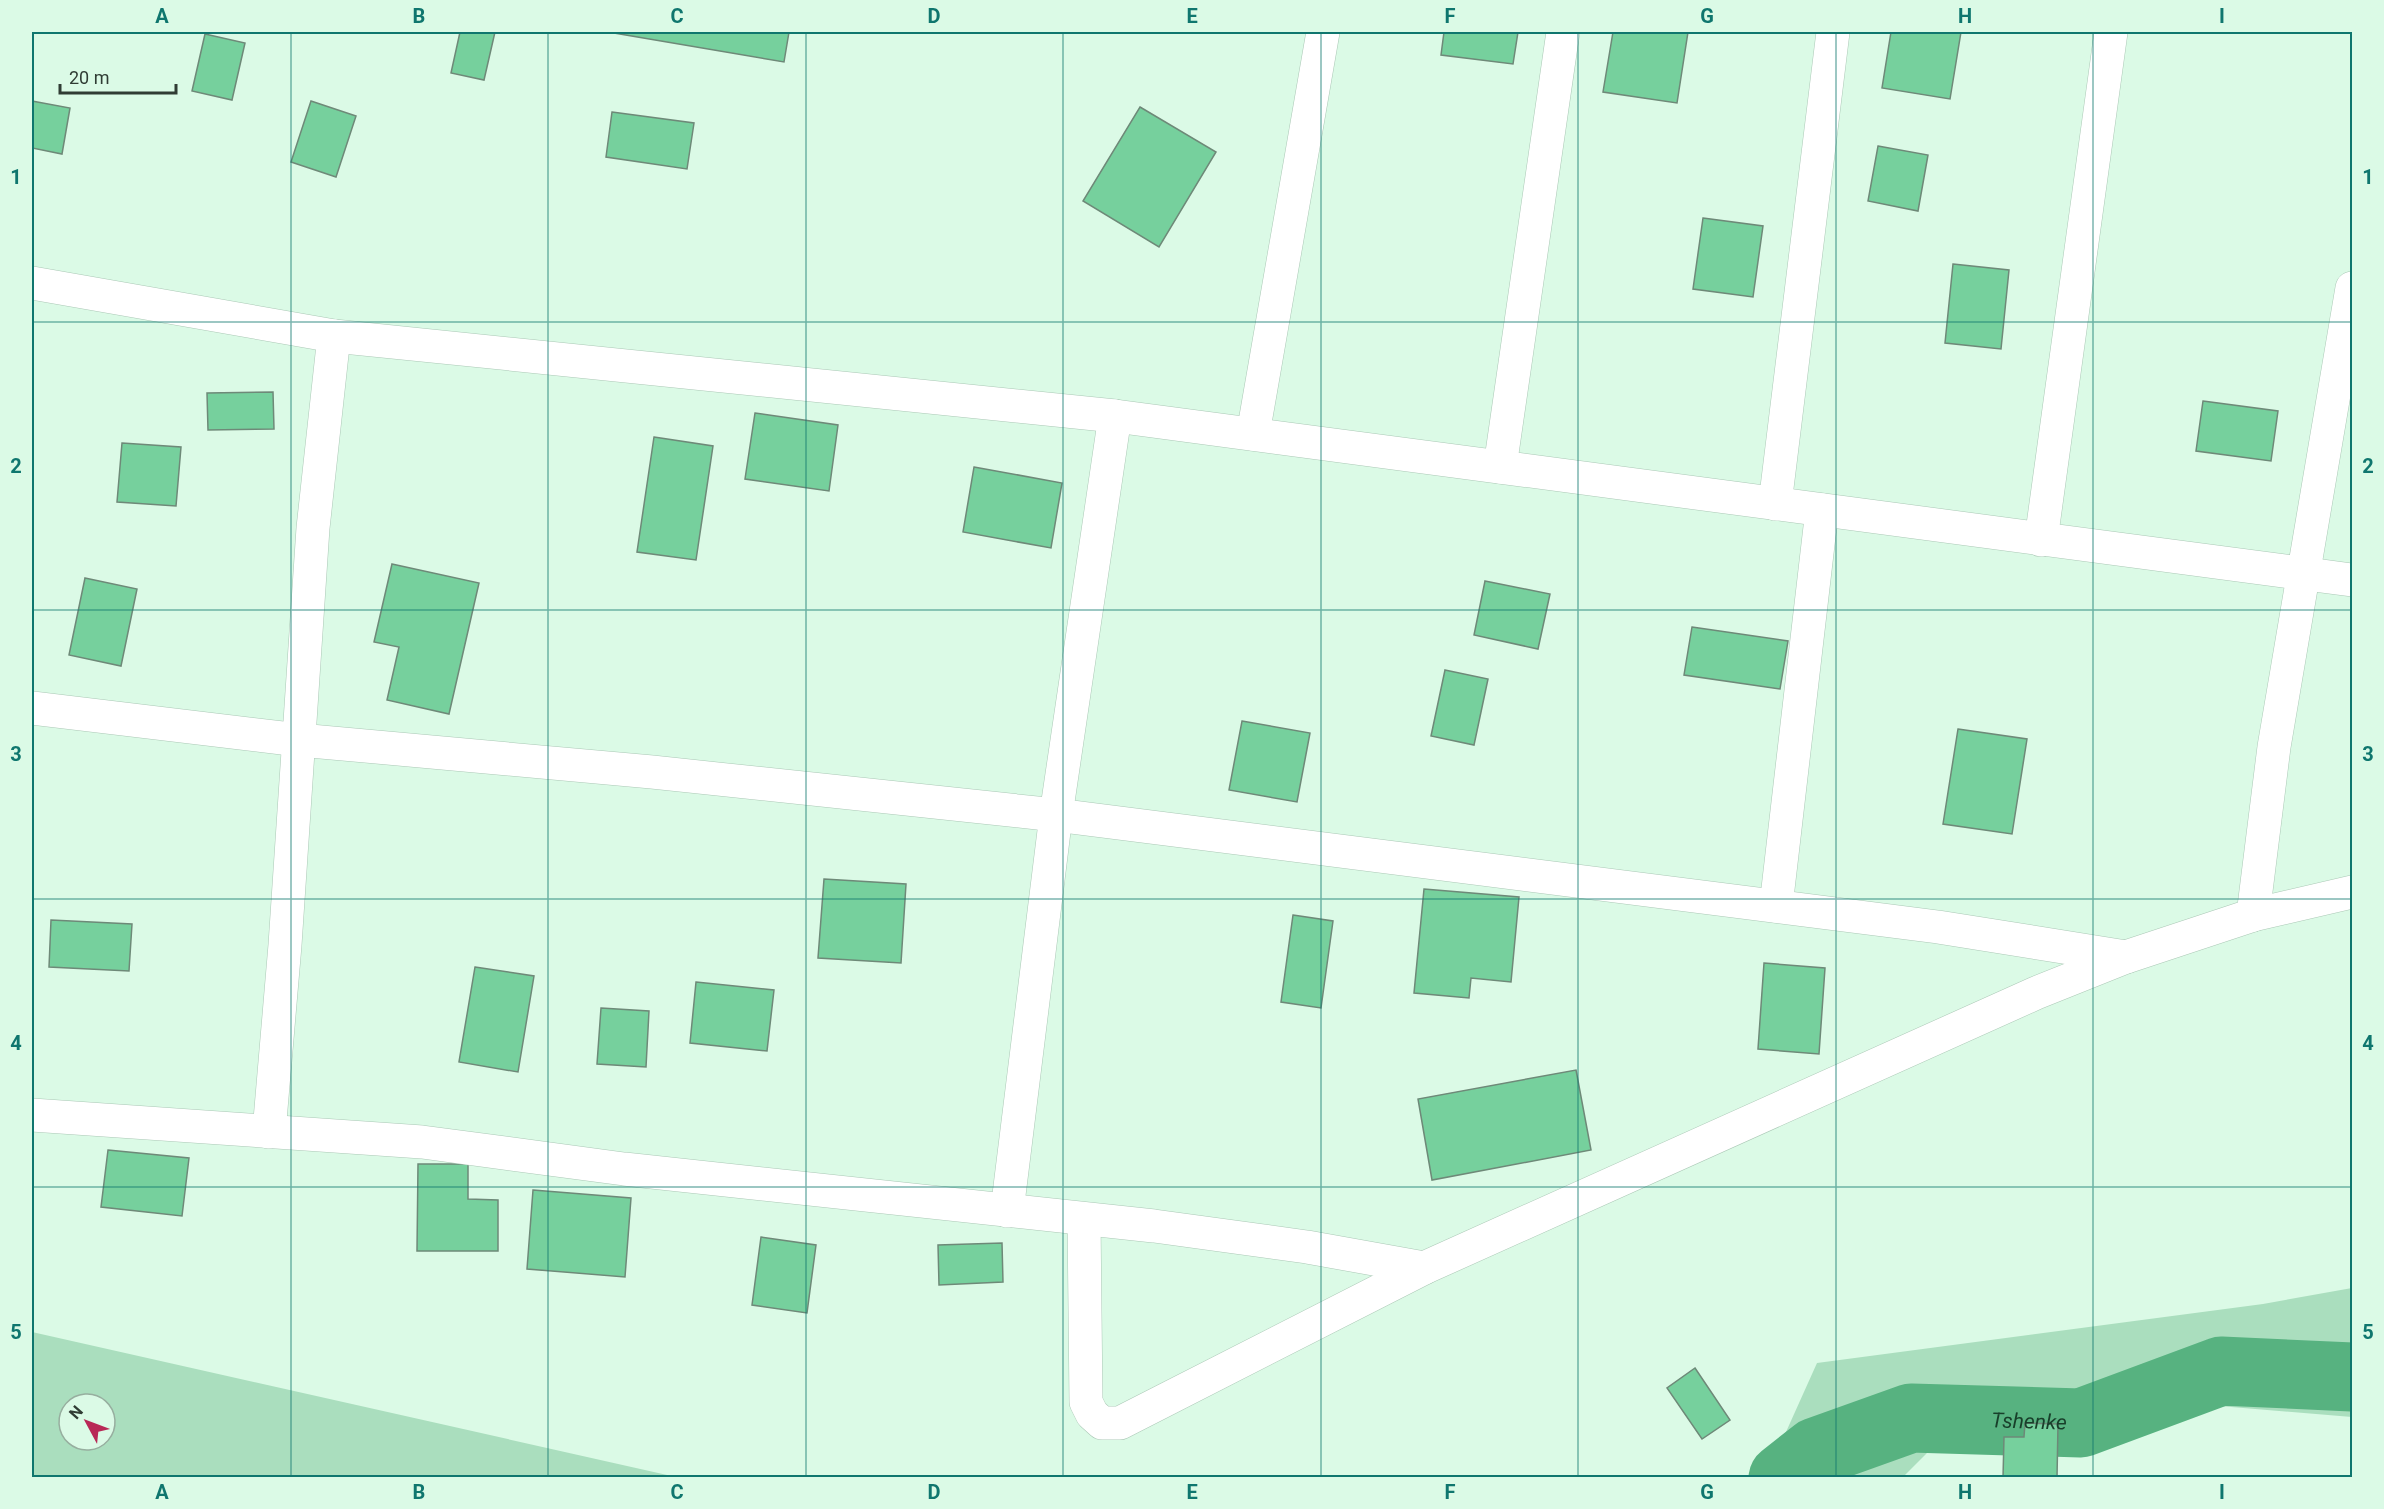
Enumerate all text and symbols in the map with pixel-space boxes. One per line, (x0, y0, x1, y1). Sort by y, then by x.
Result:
text: A (155, 4, 169, 28)
text: B (413, 4, 425, 28)
text: C (670, 4, 684, 28)
text: D (928, 4, 941, 28)
text: E (1186, 4, 1198, 28)
text: F (1445, 4, 1456, 28)
text: G (1700, 4, 1714, 28)
text: H (1958, 4, 1972, 28)
text: I (2219, 4, 2225, 28)
scale bar (60, 57, 176, 95)
text: 20 m (69, 67, 109, 88)
text: 1 (10, 165, 22, 189)
text: 1 (2362, 165, 2374, 189)
text: 2 (10, 454, 22, 478)
text: 2 (2362, 454, 2374, 478)
text: 3 (10, 742, 22, 766)
text: 3 (2362, 742, 2374, 766)
text: 4 (10, 1031, 22, 1055)
text: 4 (2362, 1031, 2374, 1055)
text: 5 (10, 1320, 22, 1344)
text: 5 (2362, 1320, 2374, 1344)
north arrow (57, 1392, 117, 1452)
text: N (65, 1402, 87, 1423)
water label: Tshenke (1991, 1408, 2067, 1435)
text: A (155, 1480, 169, 1504)
text: B (413, 1480, 425, 1504)
text: C (670, 1480, 684, 1504)
text: D (928, 1480, 941, 1504)
text: E (1186, 1480, 1198, 1504)
text: F (1445, 1480, 1456, 1504)
text: G (1700, 1480, 1714, 1504)
text: H (1958, 1480, 1972, 1504)
text: I (2219, 1480, 2225, 1504)

